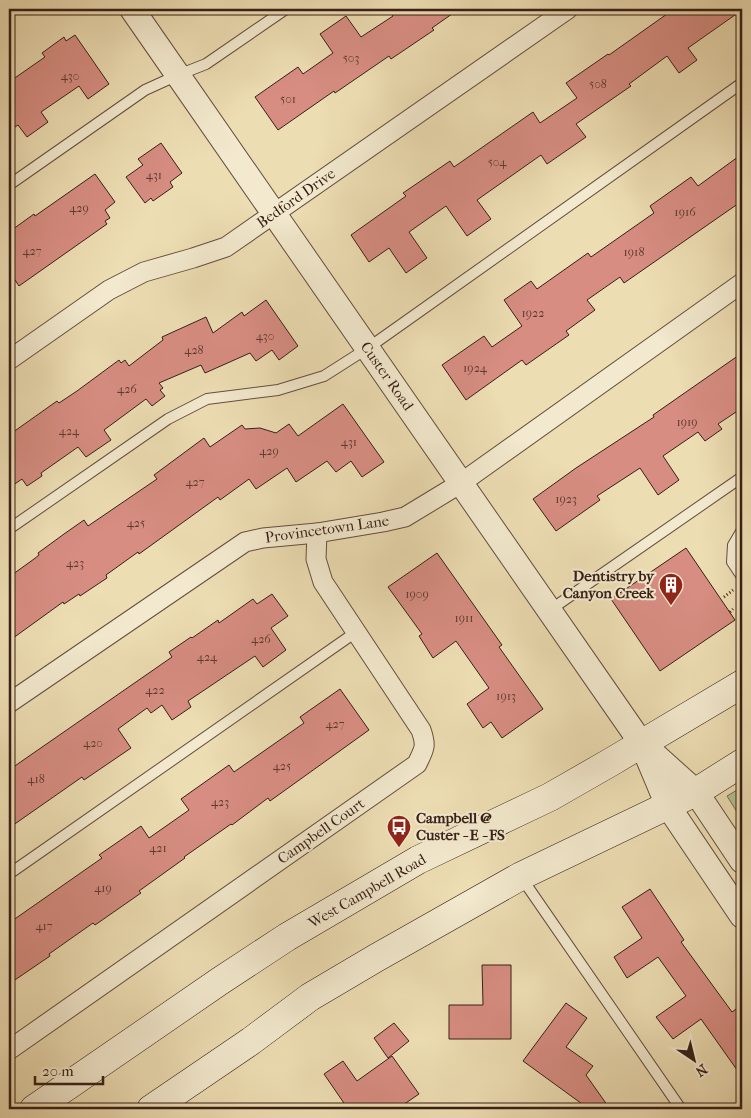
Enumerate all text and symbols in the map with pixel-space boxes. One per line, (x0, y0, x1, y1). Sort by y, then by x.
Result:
house number: 503 (343, 51, 359, 65)
house number: 430 (61, 69, 79, 83)
house number: 508 (589, 77, 607, 91)
house number: 501 (280, 92, 296, 106)
house number: 504 (488, 155, 507, 169)
street label: Bedford Drive (253, 164, 339, 232)
house number: 431 (146, 168, 162, 182)
house number: 429 (69, 201, 89, 215)
house number: 1916 (674, 205, 696, 219)
house number: 427 (22, 244, 42, 258)
house number: 1918 (624, 245, 644, 259)
house number: 1922 (522, 306, 544, 320)
house number: 430 (256, 329, 274, 343)
street label: Custer Road (357, 338, 418, 415)
house number: 428 (184, 343, 204, 357)
house number: 1924 (463, 361, 488, 375)
house number: 426 (117, 382, 137, 396)
house number: 1919 (676, 415, 698, 429)
house number: 424 (59, 424, 80, 438)
house number: 431 (341, 435, 357, 449)
house number: 429 (259, 444, 279, 458)
house number: 427 (185, 475, 205, 489)
house number: 1923 (555, 492, 577, 506)
street label: Provincetown Lane (264, 511, 391, 547)
house number: 425 (127, 516, 145, 530)
house number: 423 (66, 556, 84, 570)
place label: Dentistry by Canyon Creek (563, 567, 655, 602)
building icon: Dentistry by Canyon Creek (658, 572, 684, 606)
house number: 1909 (405, 587, 429, 601)
house number: 1911 (454, 611, 474, 625)
house number: 426 (251, 632, 271, 646)
house number: 424 (197, 650, 218, 664)
house number: 422 (145, 683, 165, 697)
house number: 1913 (496, 689, 516, 703)
house number: 427 (325, 717, 345, 731)
house number: 420 (83, 736, 103, 750)
house number: 425 (273, 759, 291, 773)
house number: 418 (27, 772, 45, 786)
street label: Campbell Court (274, 794, 369, 868)
house number: 423 (211, 795, 229, 809)
place label: Campbell @ Custer - E - FS (416, 809, 505, 844)
bus stop icon: Campbell @ Custer - E - FS (386, 814, 412, 848)
house number: 421 (149, 841, 167, 855)
street label: West Campbell Road (304, 850, 430, 933)
house number: 419 (94, 881, 112, 895)
house number: 417 (35, 919, 53, 933)
north arrow (668, 1036, 718, 1086)
scale bar (35, 1053, 102, 1085)
text: N (692, 1060, 710, 1080)
text: 20 m (42, 1062, 74, 1080)

